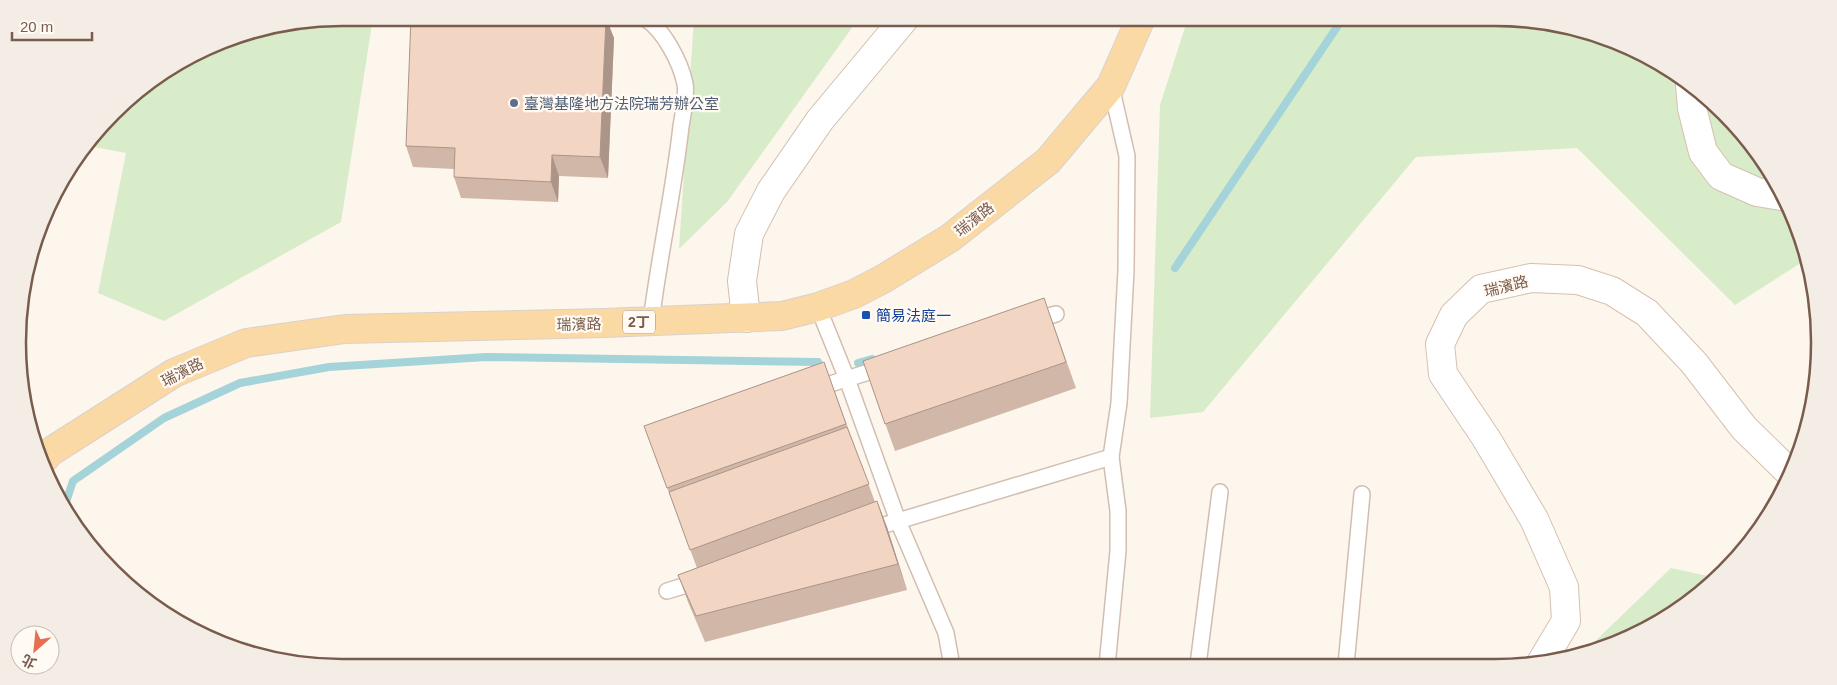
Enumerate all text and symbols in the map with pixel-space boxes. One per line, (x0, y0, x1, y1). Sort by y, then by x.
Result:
scale bar (12, 10, 92, 42)
text: 20 m (20, 18, 53, 35)
place label: 臺灣基隆地方法院瑞芳辦公室 (524, 95, 719, 112)
marker: 臺灣基隆地方法院瑞芳辦公室 (508, 97, 520, 109)
street label: 瑞濱路 (951, 198, 997, 240)
street label: 瑞濱路 (1482, 272, 1530, 300)
place label: 簡易法庭一 (876, 307, 951, 324)
marker: 簡易法庭一 (860, 309, 872, 321)
road number: 2丁 (623, 311, 655, 334)
street label: 瑞濱路 (556, 315, 602, 333)
street label: 瑞濱路 (158, 354, 206, 390)
north arrow (10, 625, 60, 675)
text: 北 (19, 651, 39, 672)

